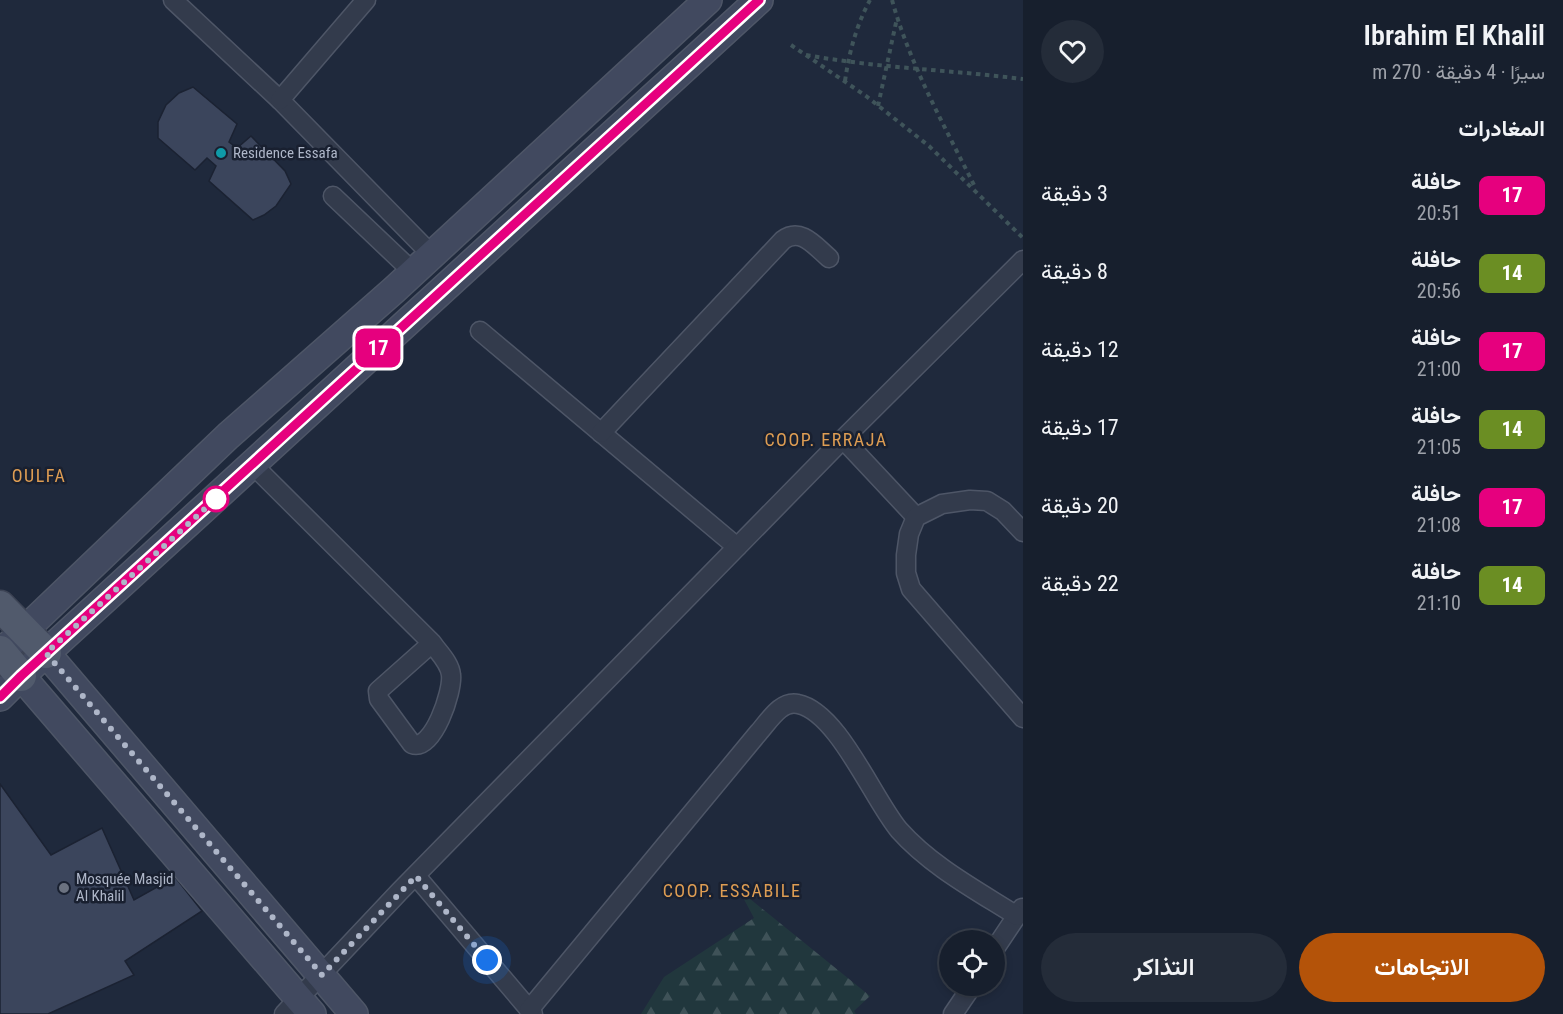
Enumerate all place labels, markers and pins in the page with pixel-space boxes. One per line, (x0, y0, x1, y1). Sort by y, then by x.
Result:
place label: Residence Essafa (233, 144, 338, 162)
marker: Residence Essafa (214, 146, 228, 160)
unlabelled marker (203, 486, 229, 512)
place label: Mosquée Masjid Al Khalil (76, 870, 174, 905)
marker: Mosquée Masjid Al Khalil (57, 881, 71, 895)

